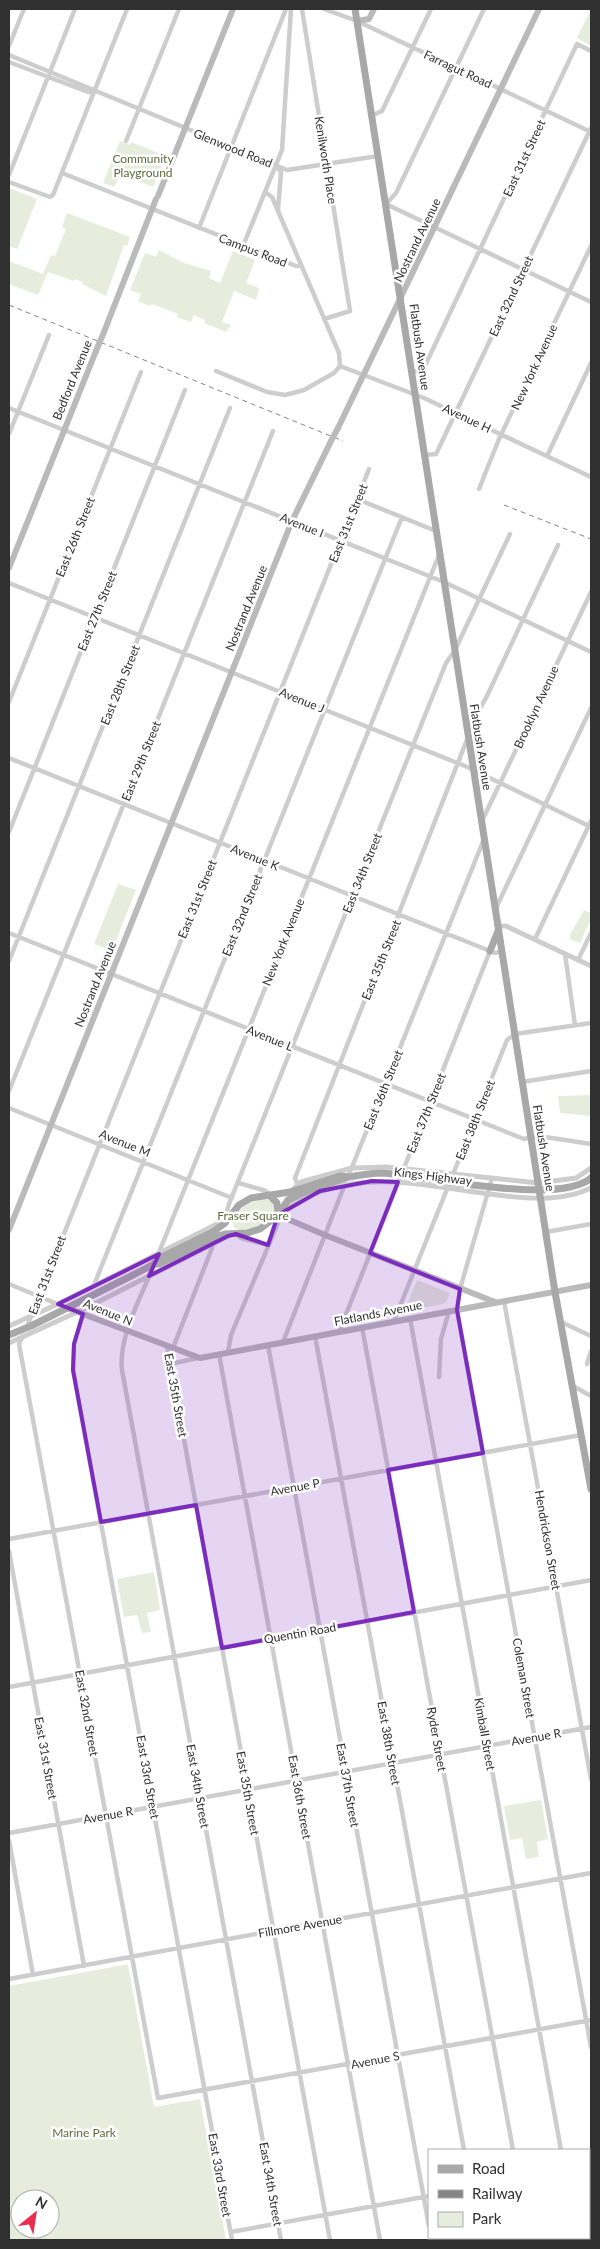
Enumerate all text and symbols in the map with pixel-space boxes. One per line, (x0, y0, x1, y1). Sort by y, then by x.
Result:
street label: Farragut Road (422, 47, 494, 91)
street label: Kenilworth Place (312, 115, 340, 205)
street label: East 31st Street (500, 116, 549, 199)
street label: Glenwood Road (191, 125, 275, 171)
park label: Community Playground (112, 151, 174, 180)
street label: Nostrand Avenue (390, 196, 444, 284)
street label: Campus Road (217, 230, 289, 270)
street label: East 32nd Street (486, 253, 537, 339)
street label: Flatbush Avenue (406, 303, 434, 391)
street label: New York Avenue (508, 322, 560, 412)
street label: Bedford Avenue (49, 338, 95, 422)
street label: Avenue H (440, 400, 494, 436)
street label: East 31st Street (325, 481, 371, 565)
street label: East 26th Street (52, 494, 98, 579)
street label: Avenue I (278, 509, 326, 541)
street label: Nostrand Avenue (222, 563, 270, 653)
street label: East 27th Street (74, 568, 120, 653)
street label: East 28th Street (97, 642, 143, 727)
street label: Brooklyn Avenue (510, 663, 562, 751)
street label: Avenue J (277, 684, 327, 716)
street label: Flatbush Avenue (467, 703, 495, 791)
street label: East 29th Street (118, 718, 164, 803)
street label: East 34th Street (339, 830, 385, 915)
street label: Avenue K (229, 841, 281, 873)
street label: East 31st Street (174, 857, 220, 941)
street label: East 32nd Street (219, 871, 266, 958)
street label: New York Avenue (259, 896, 307, 988)
street label: East 35th Street (358, 917, 404, 1002)
street label: Nostrand Avenue (71, 939, 119, 1029)
street label: Avenue L (244, 1022, 296, 1054)
street label: East 36th Street (360, 1047, 406, 1132)
street label: East 37th Street (403, 1070, 449, 1155)
street label: East 38th Street (452, 1077, 498, 1162)
street label: Flatbush Avenue (530, 1104, 558, 1192)
street label: Avenue M (97, 1126, 153, 1160)
street label: Kings Highway (393, 1164, 474, 1188)
park label: Fraser Square (217, 1208, 289, 1223)
street label: East 31st Street (25, 1233, 69, 1317)
street label: Avenue N (81, 1295, 135, 1329)
street label: Flatlands Avenue (333, 1297, 423, 1329)
street label: East 35th Street (161, 1352, 191, 1439)
street label: Avenue P (269, 1475, 321, 1499)
street label: Hendrickson Street (532, 1489, 564, 1592)
street label: Quentin Road (263, 1619, 337, 1647)
street label: Coleman Street (510, 1637, 539, 1720)
street label: East 32nd Street (72, 1669, 102, 1758)
street label: Kimball Street (471, 1696, 499, 1772)
street label: East 38th Street (374, 1700, 404, 1787)
street label: Ryder Street (424, 1706, 450, 1773)
street label: East 31st Street (31, 1716, 61, 1801)
street label: Avenue R (510, 1725, 563, 1749)
street label: East 33rd Street (133, 1734, 163, 1821)
street label: East 37th Street (333, 1742, 363, 1829)
street label: East 34th Street (183, 1743, 213, 1830)
street label: East 35th Street (233, 1750, 263, 1837)
street label: East 36th Street (285, 1754, 315, 1841)
street label: Avenue R (82, 1803, 135, 1827)
street label: Fillmore Avenue (257, 1911, 343, 1941)
street label: Avenue S (349, 2048, 401, 2072)
park label: Marine Park (52, 2125, 117, 2140)
street label: East 33rd Street (205, 2132, 235, 2219)
street label: East 34th Street (256, 2141, 286, 2228)
legend (428, 2149, 590, 2239)
text: Road (472, 2159, 505, 2177)
text: Railway (472, 2184, 523, 2202)
north arrow (10, 2189, 60, 2239)
text: N (33, 2192, 51, 2212)
text: Park (472, 2209, 502, 2227)

